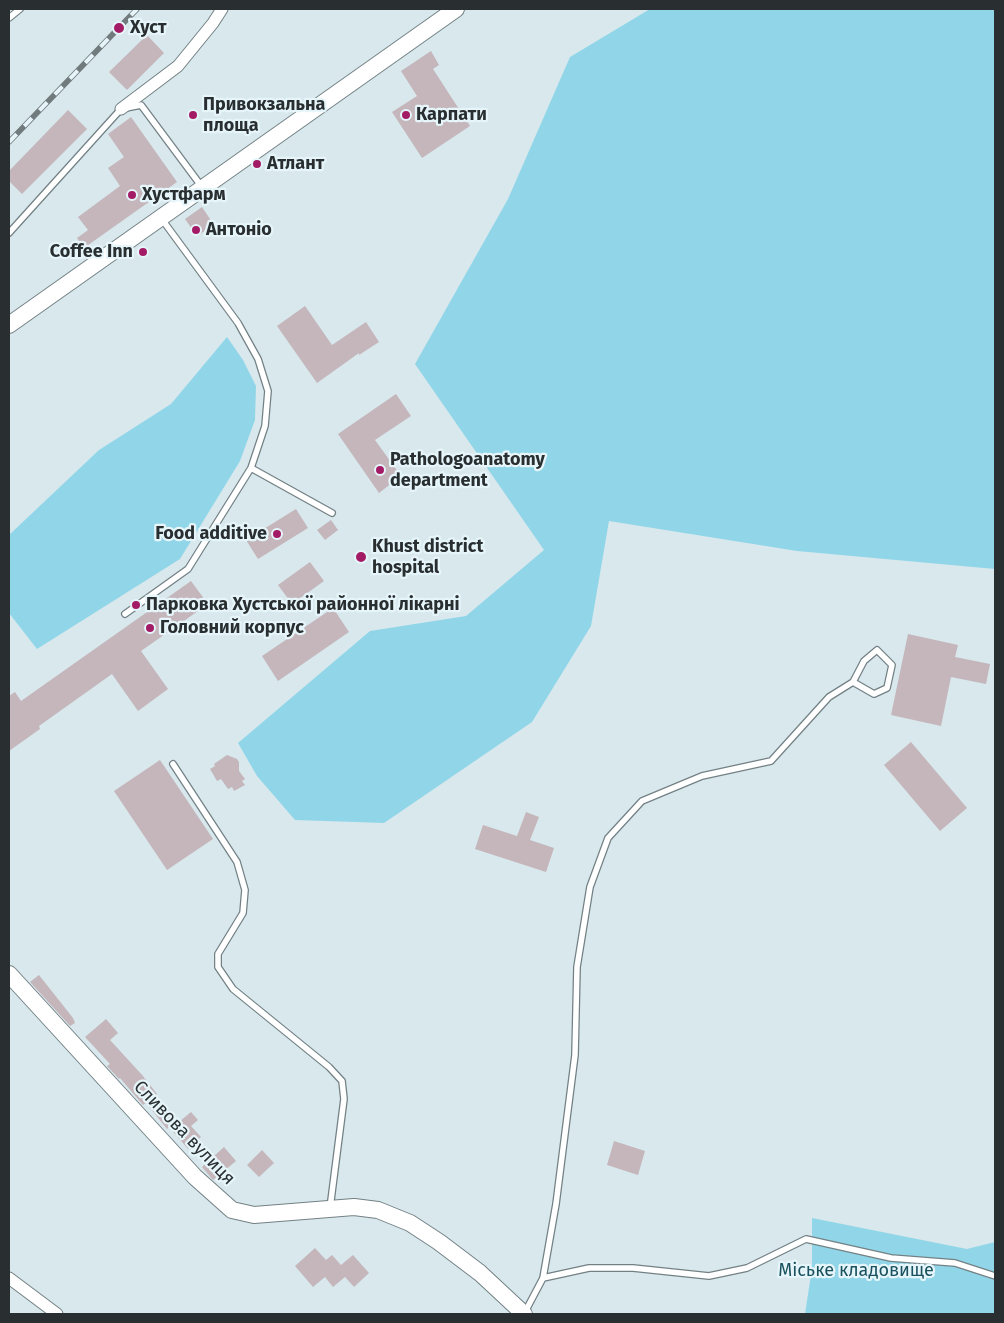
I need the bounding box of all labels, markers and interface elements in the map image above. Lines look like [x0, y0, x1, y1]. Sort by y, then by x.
place label: Хуст [130, 17, 166, 39]
marker: Хуст [112, 21, 126, 35]
place label: Привокзальна площа [203, 94, 325, 136]
place label: Карпати [416, 104, 487, 126]
marker: Привокзальна площа [187, 109, 199, 121]
marker: Карпати [400, 109, 412, 121]
place label: Атлант [267, 153, 324, 175]
marker: Атлант [251, 158, 263, 170]
place label: Хустфарм [142, 184, 226, 206]
marker: Хустфарм [126, 189, 138, 201]
place label: Антоніо [206, 219, 272, 241]
marker: Антоніо [190, 224, 202, 236]
place label: Coffee Inn [50, 241, 133, 263]
marker: Coffee Inn [137, 246, 149, 258]
place label: Pathologoanatomy department [390, 449, 545, 492]
marker: Pathologoanatomy department [374, 464, 386, 476]
place label: Food additive [155, 523, 267, 545]
marker: Food additive [271, 528, 283, 540]
place label: Khust district hospital [372, 536, 483, 578]
marker: Khust district hospital [354, 550, 368, 564]
place label: Парковка Хустської районної лікарні [146, 594, 460, 616]
marker: Парковка Хустської районної лікарні [130, 599, 142, 611]
place label: Головний корпус [160, 617, 304, 639]
marker: Головний корпус [144, 622, 156, 634]
street label: Сливова вулиця [129, 1076, 239, 1190]
park label: Міське кладовище [778, 1260, 934, 1282]

